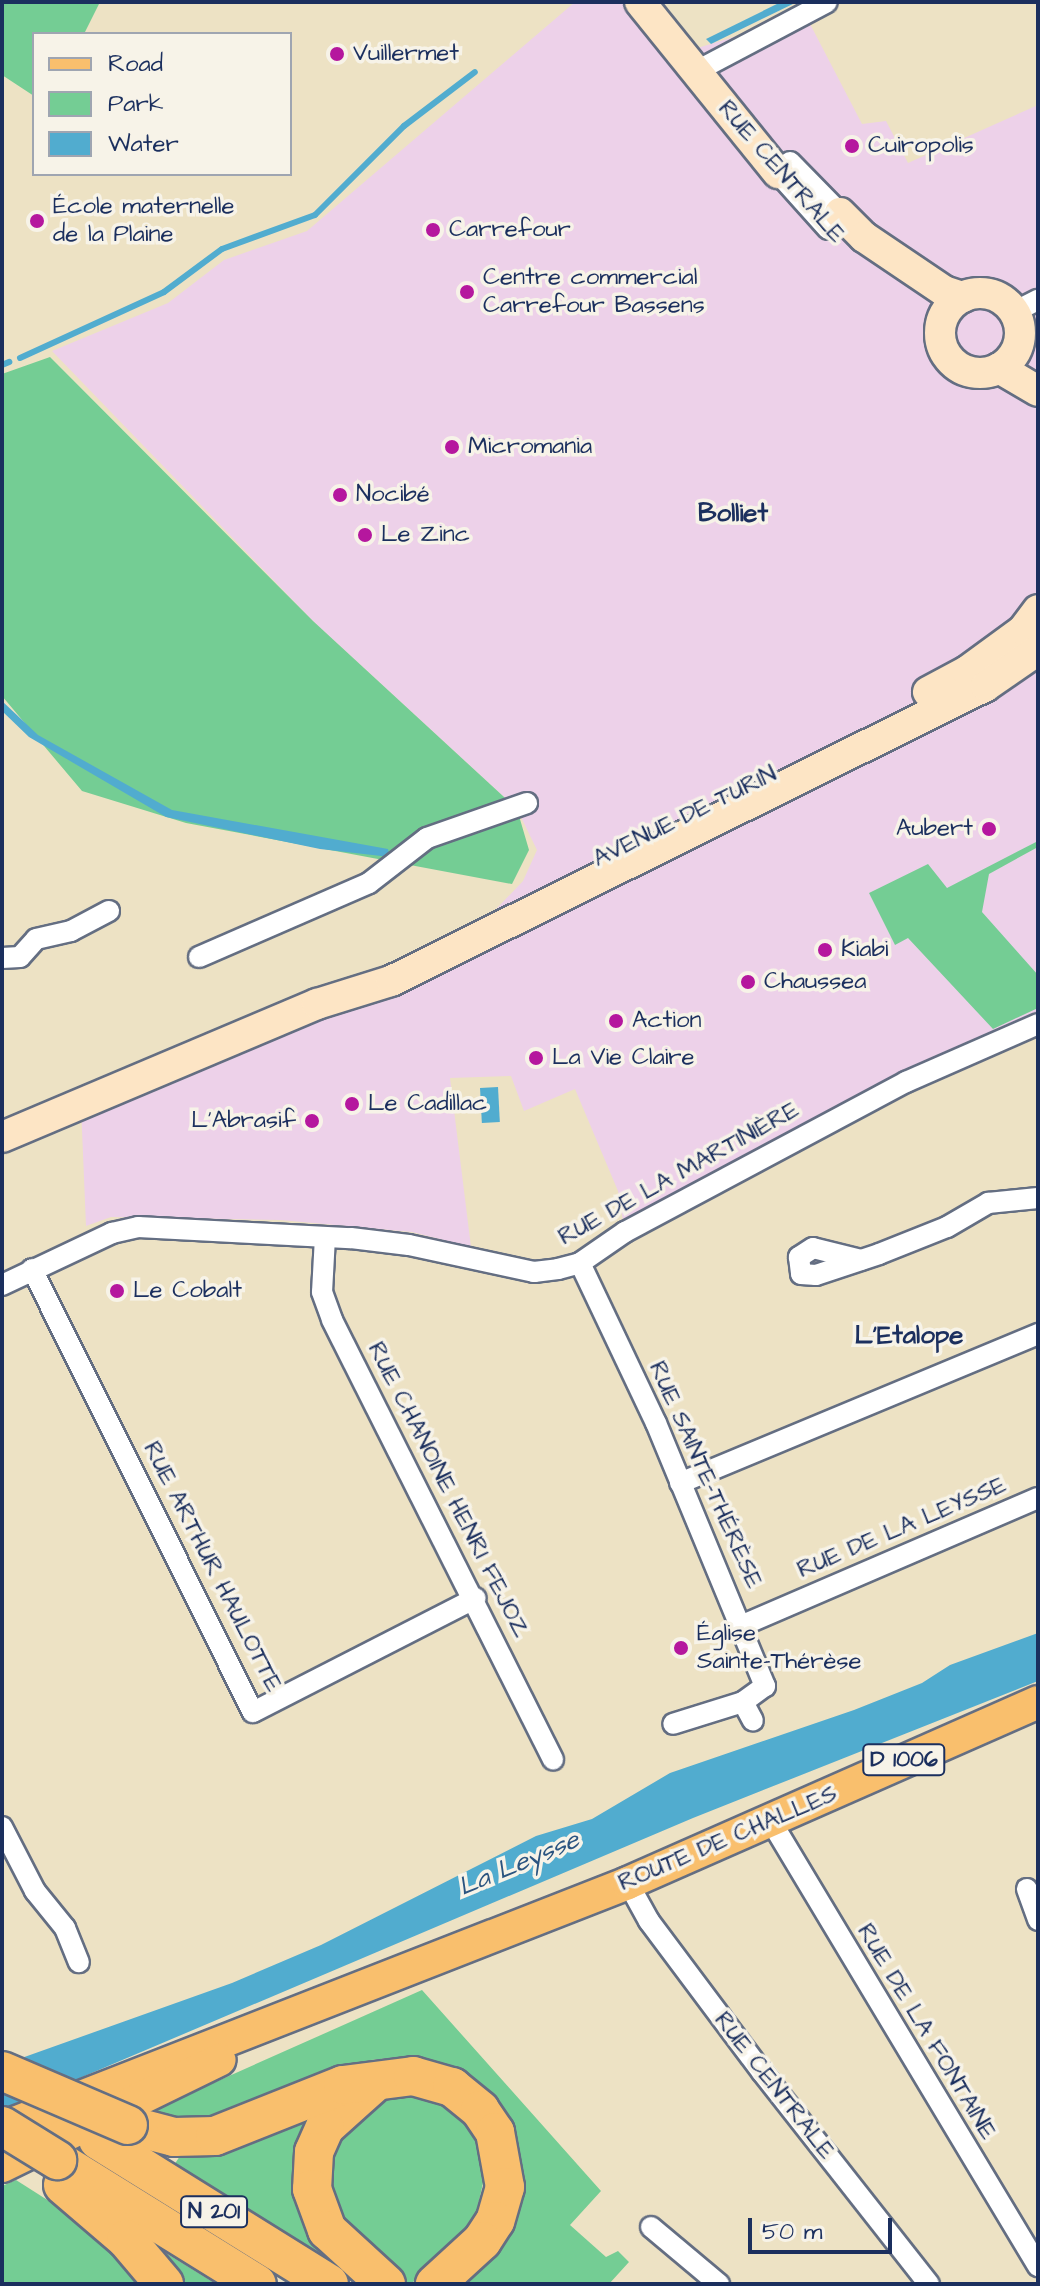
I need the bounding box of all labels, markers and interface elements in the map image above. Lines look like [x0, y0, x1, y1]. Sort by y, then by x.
legend [32, 32, 292, 176]
place label: Vuillermet [353, 40, 459, 68]
marker: Vuillermet [328, 45, 346, 63]
text: Road [108, 47, 163, 81]
text: Park [108, 87, 164, 121]
street label: RUE CENTRALE [711, 95, 851, 249]
text: Water [108, 127, 179, 161]
place label: Cuiropolis [868, 132, 974, 160]
marker: Cuiropolis [843, 137, 861, 155]
place label: École maternelle de la Plaine [53, 193, 235, 249]
marker: École maternelle de la Plaine [28, 212, 46, 230]
place label: Carrefour [449, 216, 571, 244]
marker: Carrefour [424, 221, 442, 239]
place label: Centre commercial Carrefour Bassens [483, 264, 705, 320]
marker: Centre commercial Carrefour Bassens [458, 283, 476, 301]
place label: Micromania [468, 433, 592, 461]
marker: Micromania [443, 438, 461, 456]
place label: Nocibé [356, 481, 430, 509]
marker: Nocibé [331, 486, 349, 504]
district label: Bolliet [698, 498, 768, 530]
place label: Le Zinc [381, 521, 470, 549]
marker: Le Zinc [356, 526, 374, 544]
street label: AVENUE DE TURIN [589, 760, 781, 874]
place label: Aubert [896, 815, 973, 843]
marker: Aubert [980, 820, 998, 838]
place label: Kiabi [841, 936, 888, 964]
marker: Kiabi [816, 941, 834, 959]
place label: Chaussea [764, 968, 867, 996]
marker: Chaussea [739, 973, 757, 991]
place label: Action [632, 1007, 701, 1035]
marker: Action [607, 1012, 625, 1030]
place label: La Vie Claire [552, 1044, 695, 1072]
marker: La Vie Claire [527, 1049, 545, 1067]
place label: Le Cadillac [368, 1090, 487, 1118]
marker: Le Cadillac [343, 1095, 361, 1113]
street label: RUE DE LA MARTINIÈRE [554, 1096, 804, 1252]
place label: L'Abrasif [191, 1107, 296, 1135]
marker: L'Abrasif [303, 1112, 321, 1130]
place label: Le Cobalt [133, 1277, 242, 1305]
marker: Le Cobalt [108, 1282, 126, 1300]
district label: L'Etalope [855, 1320, 963, 1352]
street label: RUE CHANOINE HENRI FEJOZ [361, 1338, 535, 1642]
street label: RUE SAINTE-THÉRÈSE [642, 1357, 768, 1593]
street label: RUE ARTHUR HAULOTTE [136, 1437, 288, 1697]
street label: RUE DE LA LEYSSE [793, 1471, 1011, 1585]
place label: Église Sainte-Thérèse [697, 1620, 861, 1676]
marker: Église Sainte-Thérèse [672, 1639, 690, 1657]
road number: D 1006 [862, 1742, 946, 1778]
street label: ROUTE DE CHALLES [614, 1780, 842, 1898]
water label: La Leysse [454, 1825, 584, 1903]
street label: RUE DE LA FONTAINE [850, 1919, 1002, 2145]
street label: RUE CENTRALE [708, 2007, 840, 2165]
road number: N 201 [180, 2194, 248, 2230]
scale bar [752, 2202, 896, 2252]
text: 50 m [762, 2215, 822, 2249]

